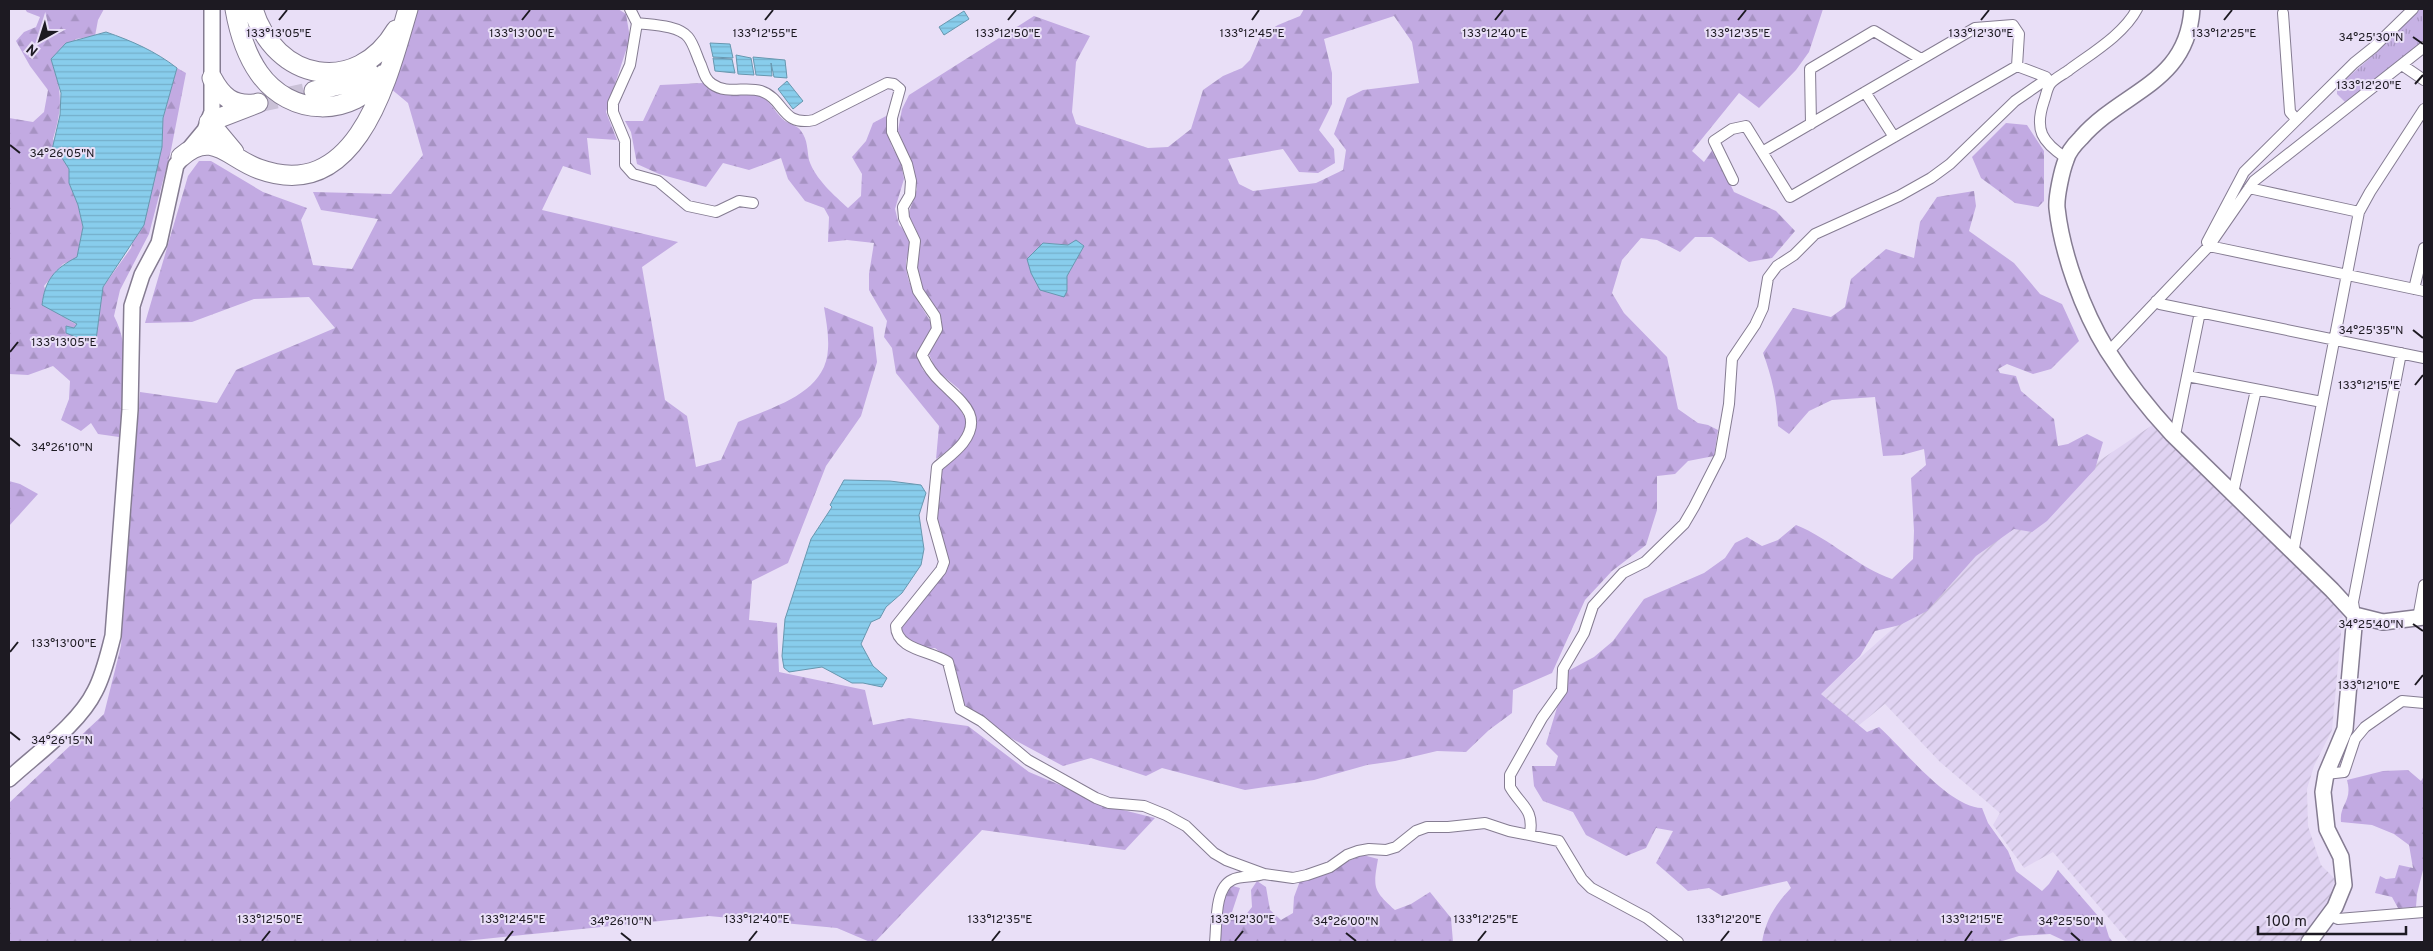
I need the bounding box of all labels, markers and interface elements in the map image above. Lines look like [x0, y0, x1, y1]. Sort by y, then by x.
north arrow [15, 15, 65, 65]
text: 133°13'05"E [246, 26, 312, 42]
text: 133°13'00"E [489, 26, 555, 42]
text: 133°12'55"E [732, 26, 798, 42]
text: 133°12'50"E [975, 26, 1041, 42]
text: 133°12'45"E [1219, 26, 1285, 42]
text: 133°12'40"E [1462, 26, 1528, 42]
text: 133°12'35"E [1706, 26, 1770, 42]
text: 133°12'30"E [1948, 26, 2014, 42]
text: 133°12'25"E [2191, 26, 2257, 42]
text: 34°25'30"N [2338, 30, 2404, 46]
text: N [24, 39, 42, 59]
text: 133°12'20"E [2336, 78, 2402, 94]
text: 34°26'05"N [29, 146, 95, 162]
text: 34°25'35"N [2339, 323, 2403, 339]
text: 133°13'05"E [31, 335, 97, 351]
text: 133°12'15"E [2338, 378, 2400, 394]
text: 34°26'10"N [31, 440, 93, 456]
text: 34°25'40"N [2338, 617, 2404, 633]
text: 133°13'00"E [31, 636, 97, 652]
text: 133°12'10"E [2338, 678, 2400, 694]
text: 34°26'15"N [31, 733, 93, 749]
scale bar [2258, 904, 2406, 936]
text: 133°12'50"E [237, 912, 303, 928]
text: 133°12'45"E [480, 912, 546, 928]
text: 133°12'40"E [724, 912, 790, 928]
text: 133°12'35"E [968, 912, 1032, 928]
text: 133°12'30"E [1210, 912, 1276, 928]
text: 133°12'25"E [1453, 912, 1519, 928]
text: 133°12'20"E [1696, 912, 1762, 928]
text: 133°12'15"E [1941, 912, 2003, 928]
text: 100 m [2266, 913, 2307, 932]
text: 34°26'10"N [590, 914, 652, 930]
text: 34°26'00"N [1313, 914, 1379, 930]
text: 34°25'50"N [2038, 914, 2104, 930]

